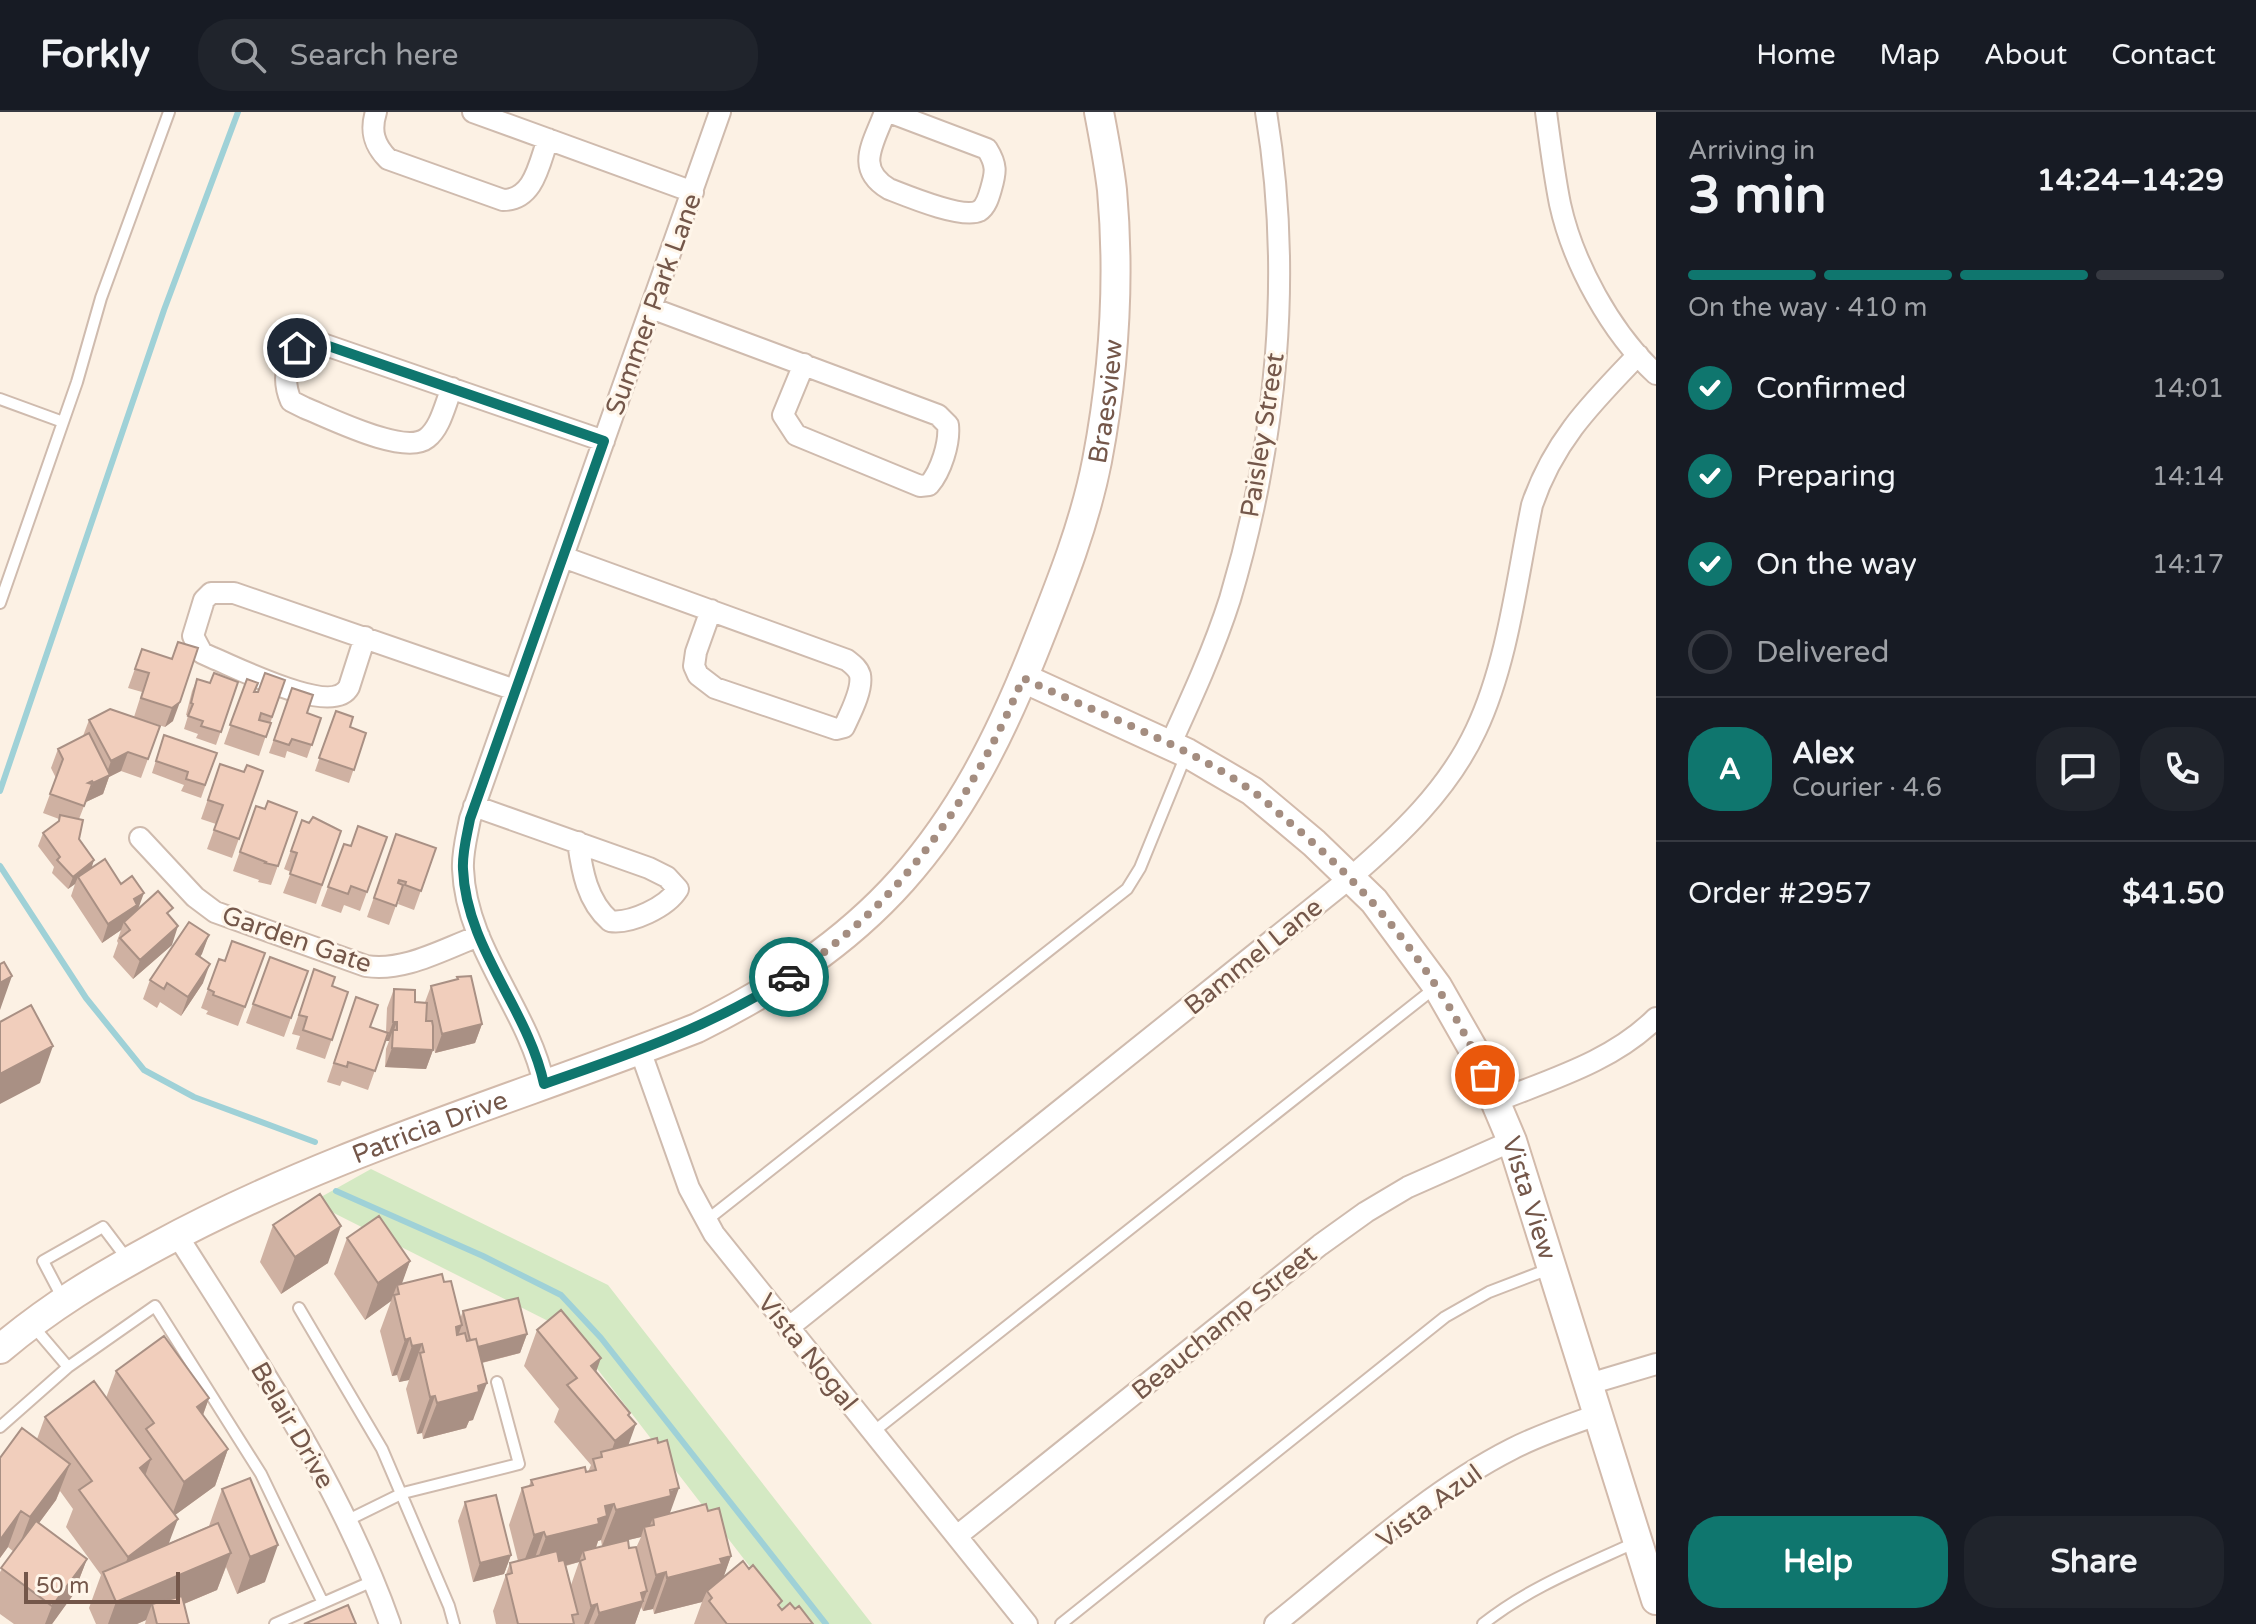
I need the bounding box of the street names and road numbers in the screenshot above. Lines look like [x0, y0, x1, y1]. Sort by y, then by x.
street label: Summer Park Lane [599, 189, 708, 419]
street label: Braesview [1082, 338, 1129, 466]
street label: Paisley Street [1234, 350, 1291, 520]
street label: Bammel Lane [1178, 891, 1329, 1021]
street label: Garden Gate [218, 899, 376, 980]
street label: Patricia Drive [348, 1084, 512, 1171]
street label: Vista View [1496, 1133, 1563, 1264]
street label: Beauchamp Street [1126, 1238, 1323, 1406]
street label: Vista Nogal [751, 1287, 864, 1417]
street label: Belair Drive [244, 1356, 341, 1494]
street label: Vista Azul [1371, 1458, 1488, 1555]

